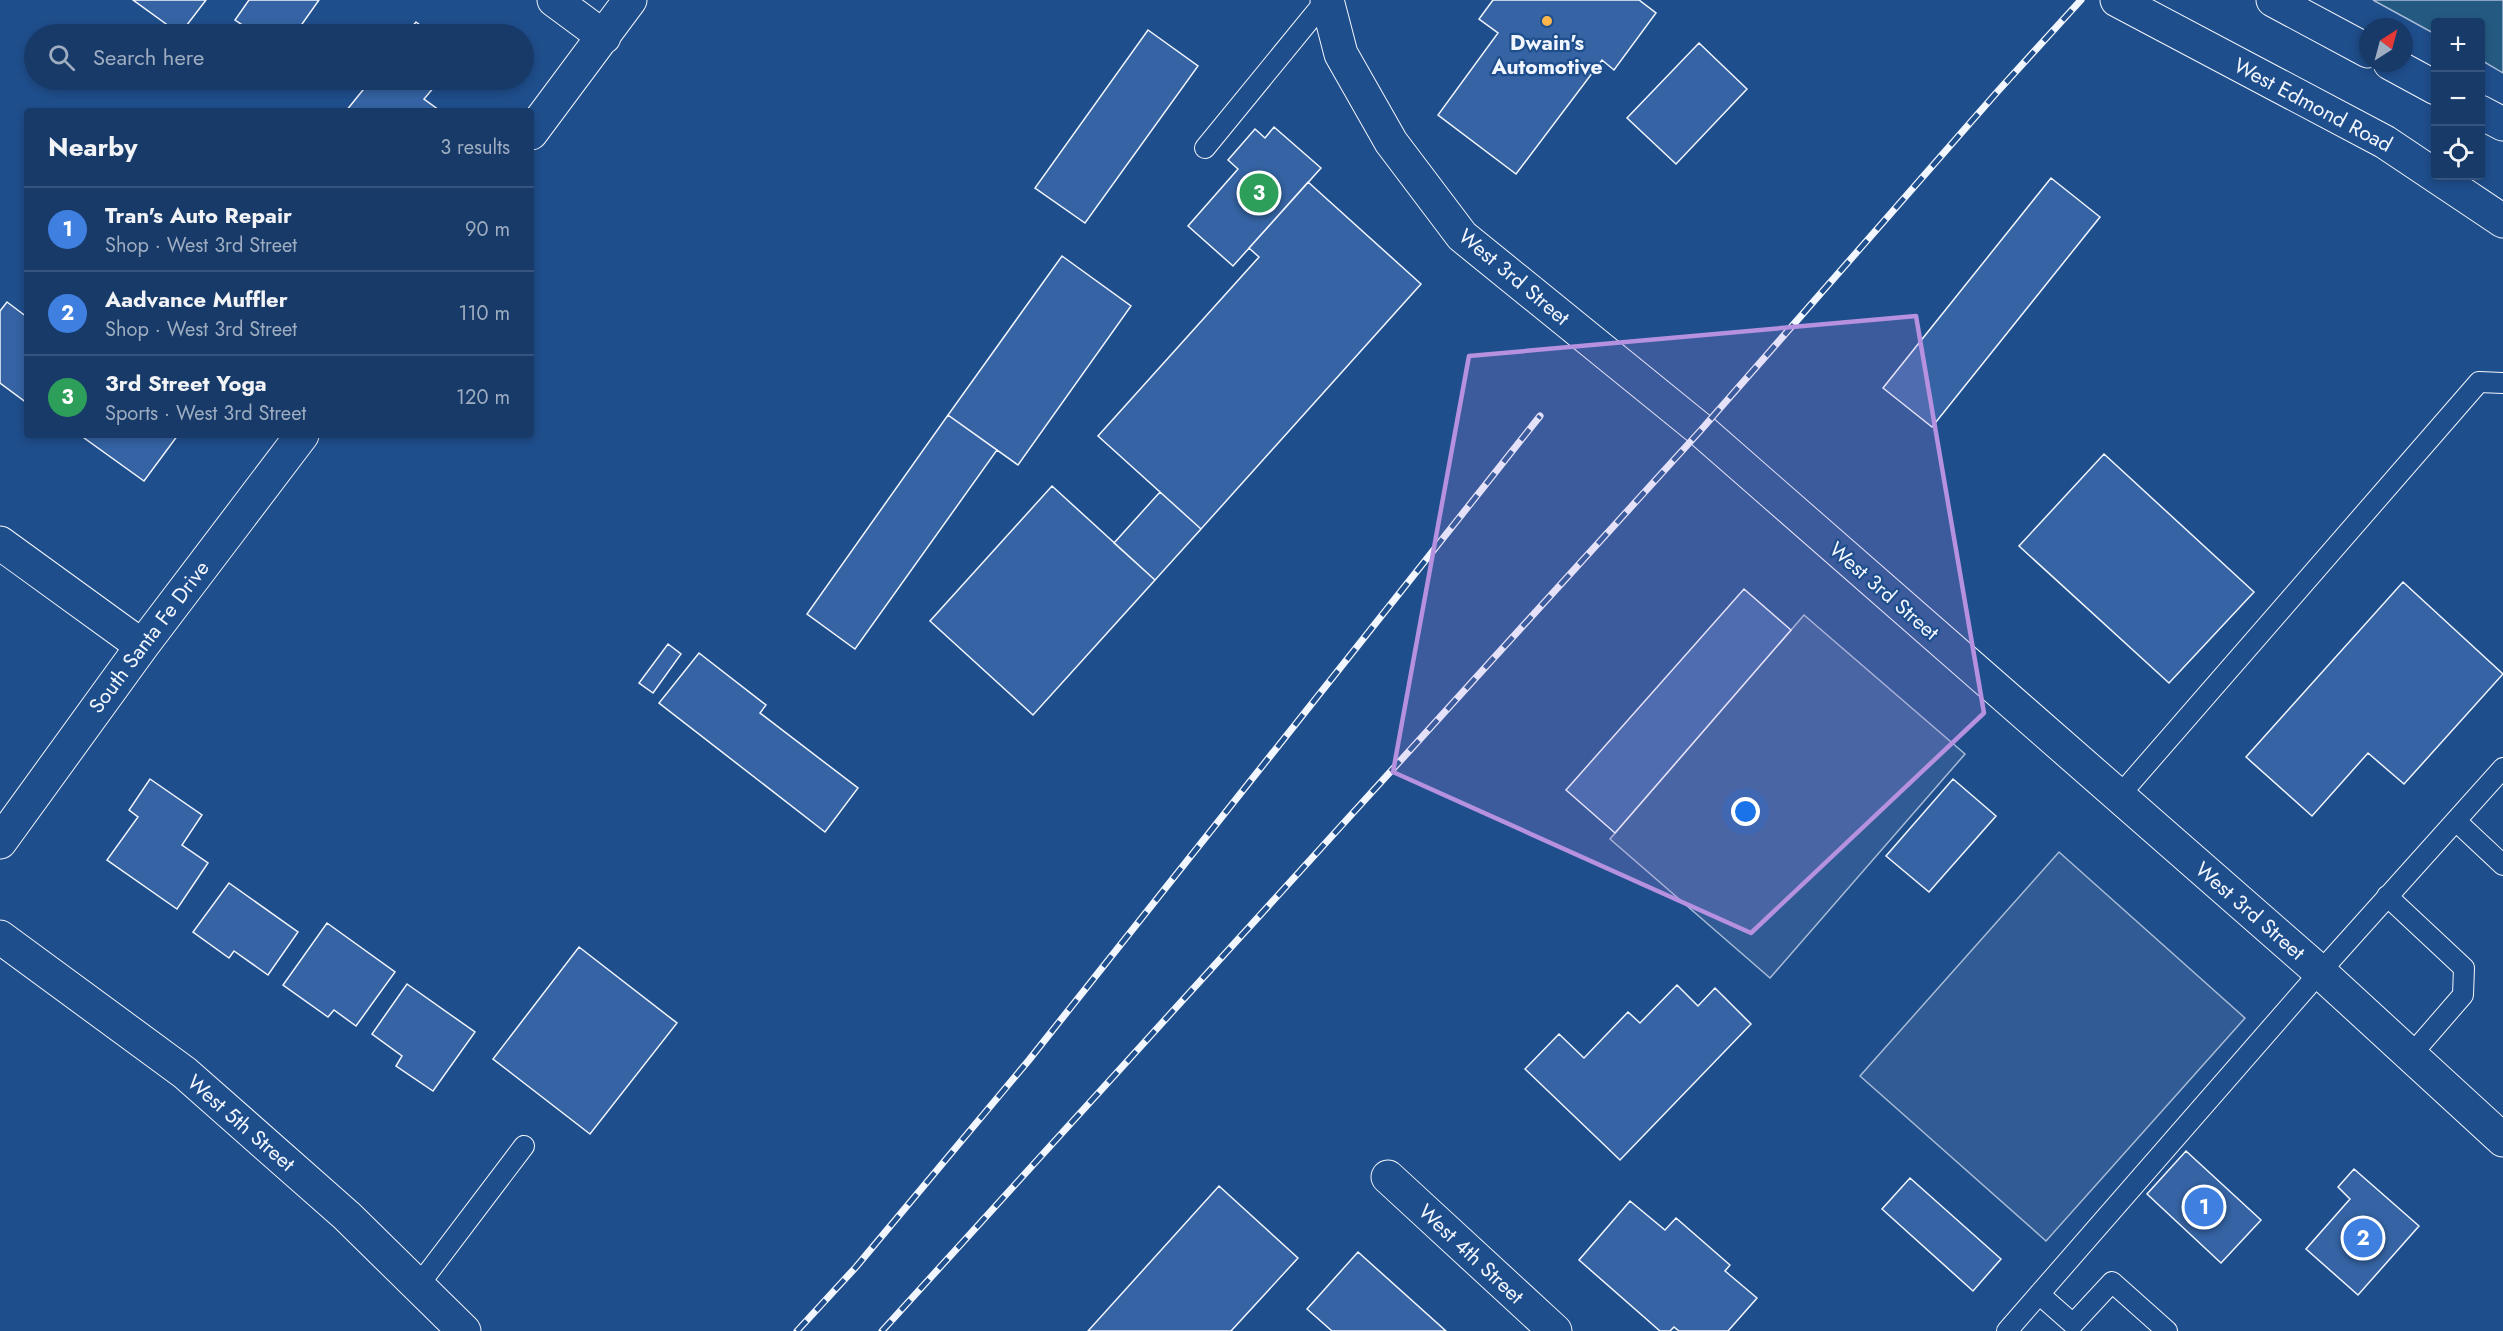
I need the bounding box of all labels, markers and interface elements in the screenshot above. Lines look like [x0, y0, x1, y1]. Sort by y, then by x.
marker: Dwain's Automotive [1540, 14, 1554, 28]
north arrow [2359, 18, 2413, 72]
map controls [2431, 18, 2485, 180]
button: + [2431, 18, 2485, 72]
search box [24, 24, 534, 90]
place label: Dwain's Automotive [1490, 28, 1603, 82]
icon: search [45, 41, 78, 74]
text: Search here [93, 41, 204, 73]
street label: West Edmond Road [2228, 51, 2398, 159]
button: − [2431, 72, 2485, 126]
button: locate [2431, 126, 2485, 180]
text: Nearby [48, 128, 137, 166]
text: 3 results [440, 133, 510, 162]
pin: 3 [1240, 170, 1278, 216]
text: Tran's Auto Repair [105, 199, 292, 231]
text: 1 [62, 215, 73, 244]
text: 90 m [465, 215, 510, 244]
street label: West 3rd Street [1452, 222, 1576, 332]
text: Shop · West 3rd Street [105, 231, 297, 260]
text: Aadvance Muffler [105, 283, 288, 315]
text: 2 [61, 299, 74, 328]
text: 110 m [458, 299, 510, 328]
text: Shop · West 3rd Street [105, 315, 297, 344]
text: 3rd Street Yoga [105, 367, 267, 399]
text: 3 [61, 383, 74, 412]
text: 120 m [456, 383, 510, 412]
text: Sports · West 3rd Street [105, 399, 306, 428]
street label: West 3rd Street [1823, 535, 1945, 647]
street label: South Santa Fe Drive [82, 554, 216, 720]
your location [1731, 797, 1760, 826]
street label: West 3rd Street [2189, 855, 2311, 967]
street label: West 5th Street [181, 1068, 301, 1178]
pin: 1 [2184, 1184, 2224, 1230]
street label: West 4th Street [1412, 1197, 1530, 1311]
pin: 2 [2344, 1216, 2382, 1260]

